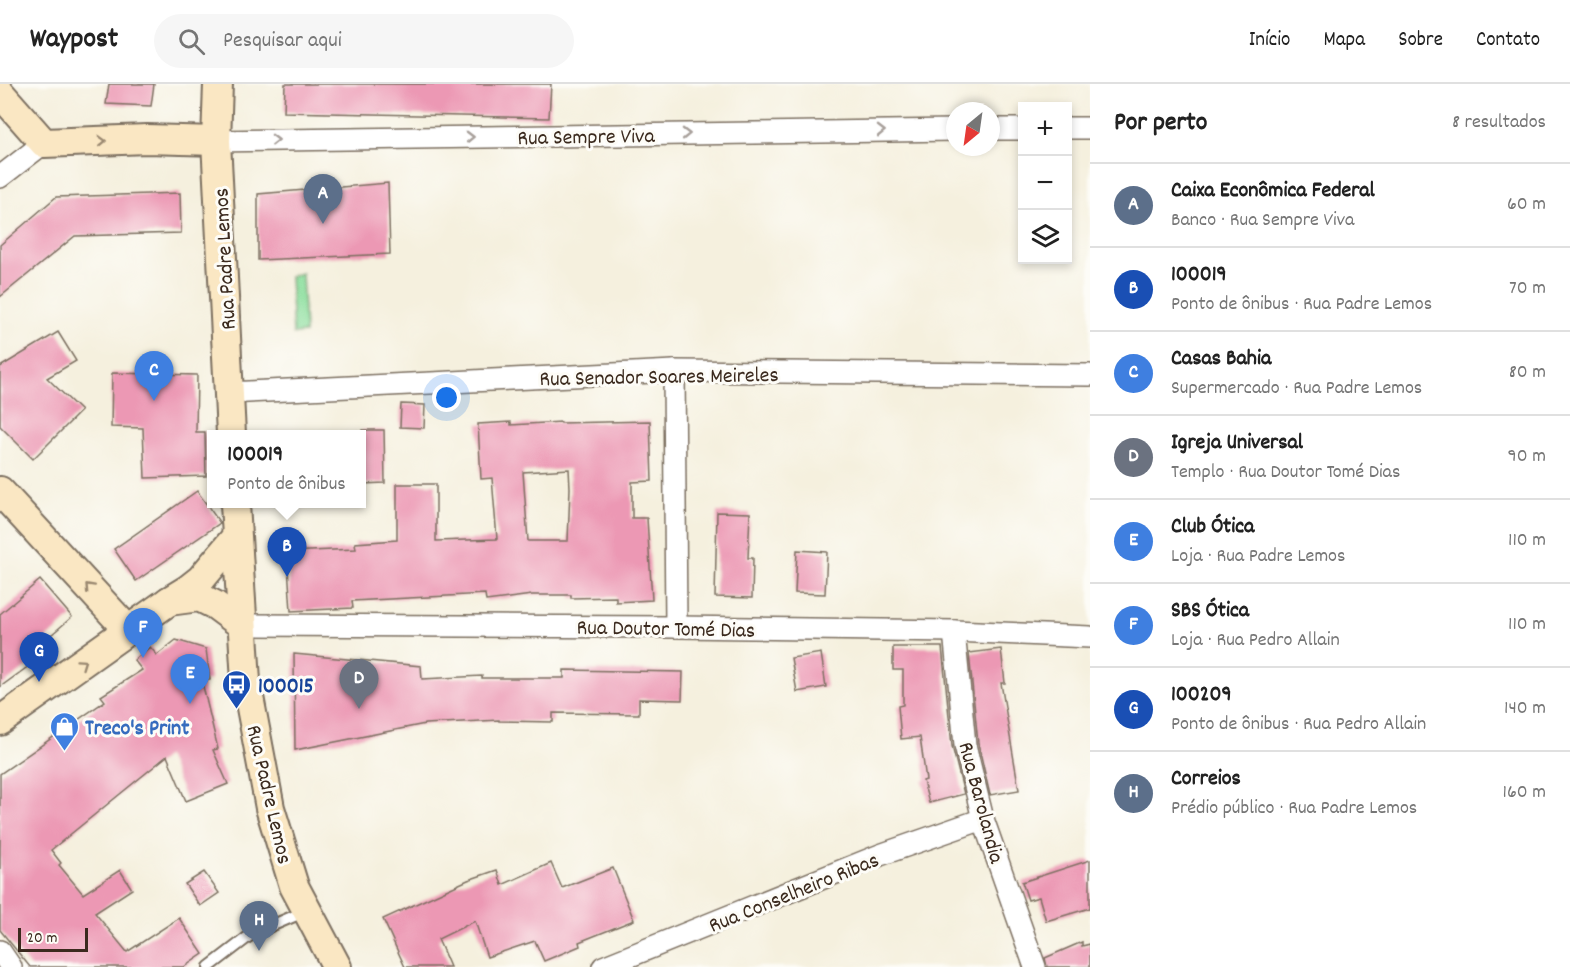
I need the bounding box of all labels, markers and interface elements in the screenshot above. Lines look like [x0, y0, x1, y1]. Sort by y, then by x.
search box [154, 14, 574, 68]
text: Waypost [30, 21, 118, 61]
icon: search [175, 25, 208, 58]
text: Pesquisar aqui [223, 26, 342, 57]
text: Início [1249, 26, 1290, 56]
text: Mapa [1323, 26, 1365, 56]
text: Sobre [1398, 26, 1443, 56]
text: Contato [1476, 26, 1540, 56]
north arrow [946, 102, 1000, 156]
map controls [1018, 102, 1072, 264]
button: + [1018, 102, 1072, 156]
text: Por perto [1114, 105, 1207, 142]
text: 8 resultados [1452, 109, 1546, 137]
street label: Rua Sempre Viva [517, 122, 656, 155]
one-way arrow [876, 125, 885, 137]
one-way arrow [681, 128, 690, 140]
one-way arrow [465, 131, 474, 143]
one-way arrow [270, 133, 279, 146]
one-way arrow [98, 135, 107, 147]
button: − [1018, 156, 1072, 210]
pin: A [304, 174, 342, 224]
text: Caixa Econômica Federal [1171, 176, 1375, 207]
street label: Rua Padre Lemos [207, 187, 246, 330]
text: A [1128, 191, 1139, 219]
text: 60 m [1507, 191, 1546, 219]
text: Banco · Rua Sempre Viva [1171, 207, 1354, 235]
button: layers [1018, 210, 1072, 264]
text: 100019 [1171, 260, 1227, 291]
text: B [1129, 275, 1138, 303]
text: 70 m [1509, 275, 1546, 303]
text: Ponto de ônibus · Rua Padre Lemos [1171, 291, 1432, 319]
text: Casas Bahia [1171, 344, 1271, 375]
pin: C [134, 352, 174, 401]
text: C [1129, 359, 1138, 387]
text: 80 m [1509, 359, 1546, 387]
street label: Rua Senador Soares Meireles [539, 361, 779, 396]
text: Supermercado · Rua Padre Lemos [1171, 375, 1422, 403]
your location [432, 383, 461, 412]
text: Igreja Universal [1171, 428, 1303, 459]
popup [207, 430, 366, 508]
text: 100019 [227, 440, 283, 471]
text: D [1128, 443, 1139, 471]
text: 90 m [1508, 443, 1546, 471]
text: Templo · Rua Doutor Tomé Dias [1171, 459, 1400, 487]
text: Ponto de ônibus [227, 471, 346, 499]
text: Club Ótica [1171, 512, 1254, 543]
text: E [1129, 527, 1138, 555]
text: 110 m [1508, 527, 1546, 555]
pin: B [268, 528, 306, 577]
text: Loja · Rua Padre Lemos [1171, 543, 1345, 571]
one-way arrow [85, 584, 96, 595]
text: SBS Ótica [1171, 596, 1249, 627]
pin: F [124, 608, 162, 658]
text: F [1129, 611, 1138, 639]
text: 110 m [1508, 611, 1546, 639]
street label: Rua Doutor Tomé Dias [576, 613, 755, 648]
text: Loja · Rua Pedro Allain [1171, 627, 1340, 655]
pin: G [20, 632, 58, 682]
pin: E [170, 654, 210, 704]
one-way arrow [76, 659, 87, 670]
pin: D [340, 660, 378, 709]
bus stop icon: 100015 [221, 668, 253, 710]
place label: 100015 [258, 672, 314, 703]
text: 100209 [1171, 680, 1231, 711]
text: G [1128, 695, 1139, 723]
text: 140 m [1504, 695, 1546, 723]
shop icon: Treco's Print [48, 710, 80, 752]
text: Ponto de ônibus · Rua Pedro Allain [1171, 711, 1426, 739]
place label: Treco's Print [85, 714, 190, 745]
street label: Rua Padre Lemos [237, 722, 299, 867]
street label: Rua Barolandia [949, 739, 1011, 868]
text: Correios [1171, 764, 1241, 795]
text: H [1128, 779, 1139, 807]
text: 160 m [1503, 779, 1546, 807]
text: Prédio público · Rua Padre Lemos [1171, 795, 1417, 823]
street label: Rua Conselheiro Ribas [705, 846, 884, 943]
pin: H [240, 902, 278, 951]
scale bar [18, 925, 88, 952]
text: 20 m [27, 927, 57, 950]

